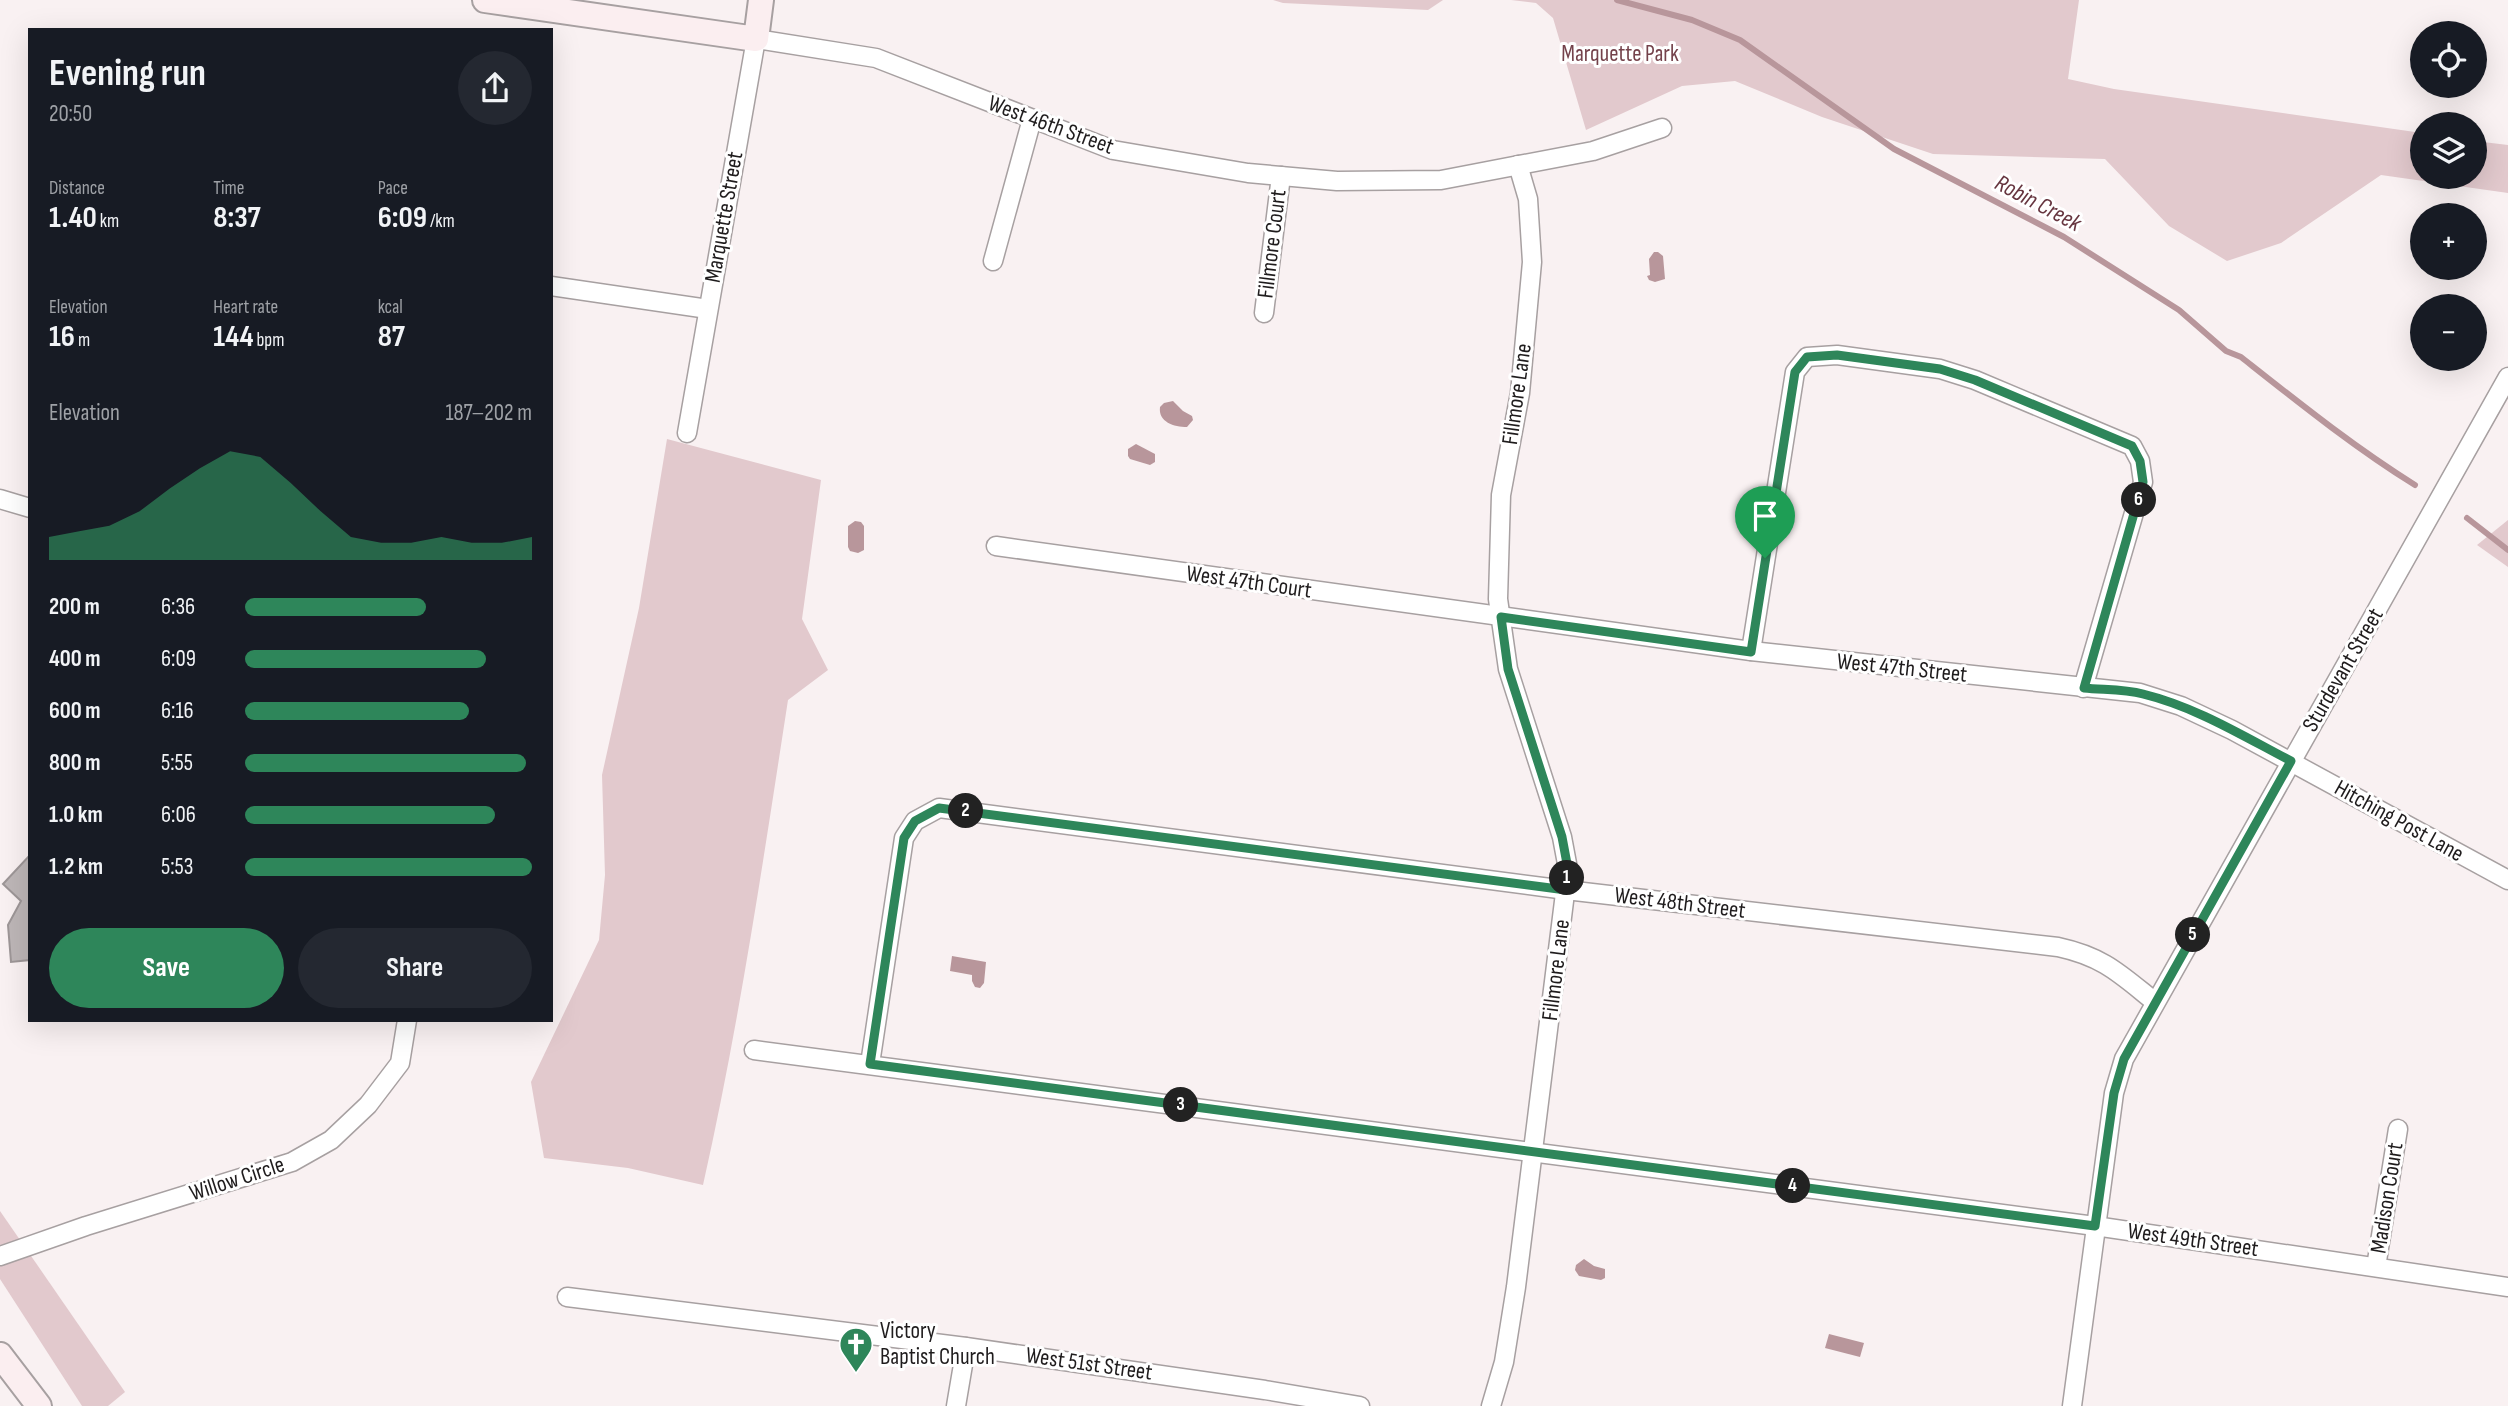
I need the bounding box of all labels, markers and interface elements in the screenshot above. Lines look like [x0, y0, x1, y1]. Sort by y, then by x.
map controls [2410, 21, 2487, 371]
button: locate [2410, 21, 2487, 98]
park label: Marquette Park [1561, 40, 1679, 68]
text: Evening run [49, 51, 206, 96]
button: share [458, 51, 532, 125]
street label: West 46th Street [984, 89, 1118, 161]
text: 20:50 [49, 100, 92, 128]
button: layers [2410, 112, 2487, 189]
street label: Marquette Street [699, 149, 749, 285]
water label: Robin Creek [1990, 168, 2087, 238]
text: Distance [49, 177, 105, 200]
text: Time [213, 177, 244, 200]
text: Pace [378, 177, 408, 200]
street label: Fillmore Court [1251, 188, 1293, 300]
text: 1.40 [49, 200, 97, 236]
text: 8:37 [213, 200, 261, 236]
text: 6:09 [378, 200, 427, 236]
button: + [2410, 203, 2487, 280]
text: km [97, 210, 119, 233]
text: /km [427, 210, 455, 233]
button: − [2410, 294, 2487, 371]
text: Elevation [49, 296, 108, 319]
text: Heart rate [213, 296, 278, 319]
text: kcal [378, 296, 403, 319]
text: 16 [49, 319, 75, 355]
text: 144 [213, 319, 253, 355]
text: 87 [378, 319, 405, 355]
text: m [75, 329, 90, 352]
text: bpm [253, 329, 284, 352]
street label: Fillmore Lane [1496, 342, 1538, 446]
text: Elevation [49, 399, 120, 427]
text: 187–202 m [445, 399, 532, 427]
pin: 6 [2122, 482, 2156, 518]
pin [1735, 486, 1795, 558]
text: 6 [2134, 488, 2143, 511]
icon: arrive [1746, 497, 1784, 535]
street label: West 47th Court [1185, 559, 1313, 605]
text: 200 m [49, 593, 100, 621]
text: 6:36 [161, 593, 195, 621]
street label: Sturdevant Street [2296, 603, 2390, 737]
text: 400 m [49, 645, 100, 673]
text: 6:09 [161, 645, 196, 673]
street label: West 47th Street [1836, 647, 1968, 689]
text: 600 m [49, 697, 101, 725]
text: 6:16 [161, 697, 194, 725]
text: 800 m [49, 749, 101, 777]
text: 5:55 [161, 749, 193, 777]
street label: Hitching Post Lane [2329, 774, 2469, 868]
pin: 2 [948, 794, 984, 828]
text: 2 [961, 799, 970, 822]
text: 1.0 km [49, 801, 103, 829]
text: 6:06 [161, 801, 196, 829]
text: 1.2 km [49, 853, 103, 881]
text: 5:53 [161, 853, 193, 881]
pin: 1 [1550, 860, 1584, 896]
text: 1 [1563, 866, 1570, 889]
street label: West 48th Street [1613, 881, 1747, 925]
street label: Fillmore Lane [1536, 918, 1576, 1022]
pin: 5 [2176, 918, 2210, 953]
text: 5 [2188, 923, 2197, 946]
button: Save [49, 928, 284, 1008]
button: Share [298, 928, 532, 1008]
pin: 3 [1164, 1088, 1198, 1122]
text: 3 [1176, 1093, 1185, 1116]
street label: Madison Court [2364, 1141, 2410, 1255]
street label: Willow Circle [186, 1151, 288, 1207]
pin: 4 [1776, 1168, 1811, 1204]
text: 4 [1788, 1174, 1797, 1197]
street label: West 49th Street [2126, 1217, 2260, 1263]
place label: Victory Baptist Church [880, 1317, 995, 1371]
church icon: Victory Baptist Church [837, 1325, 875, 1374]
street label: West 51st Street [1024, 1341, 1154, 1387]

